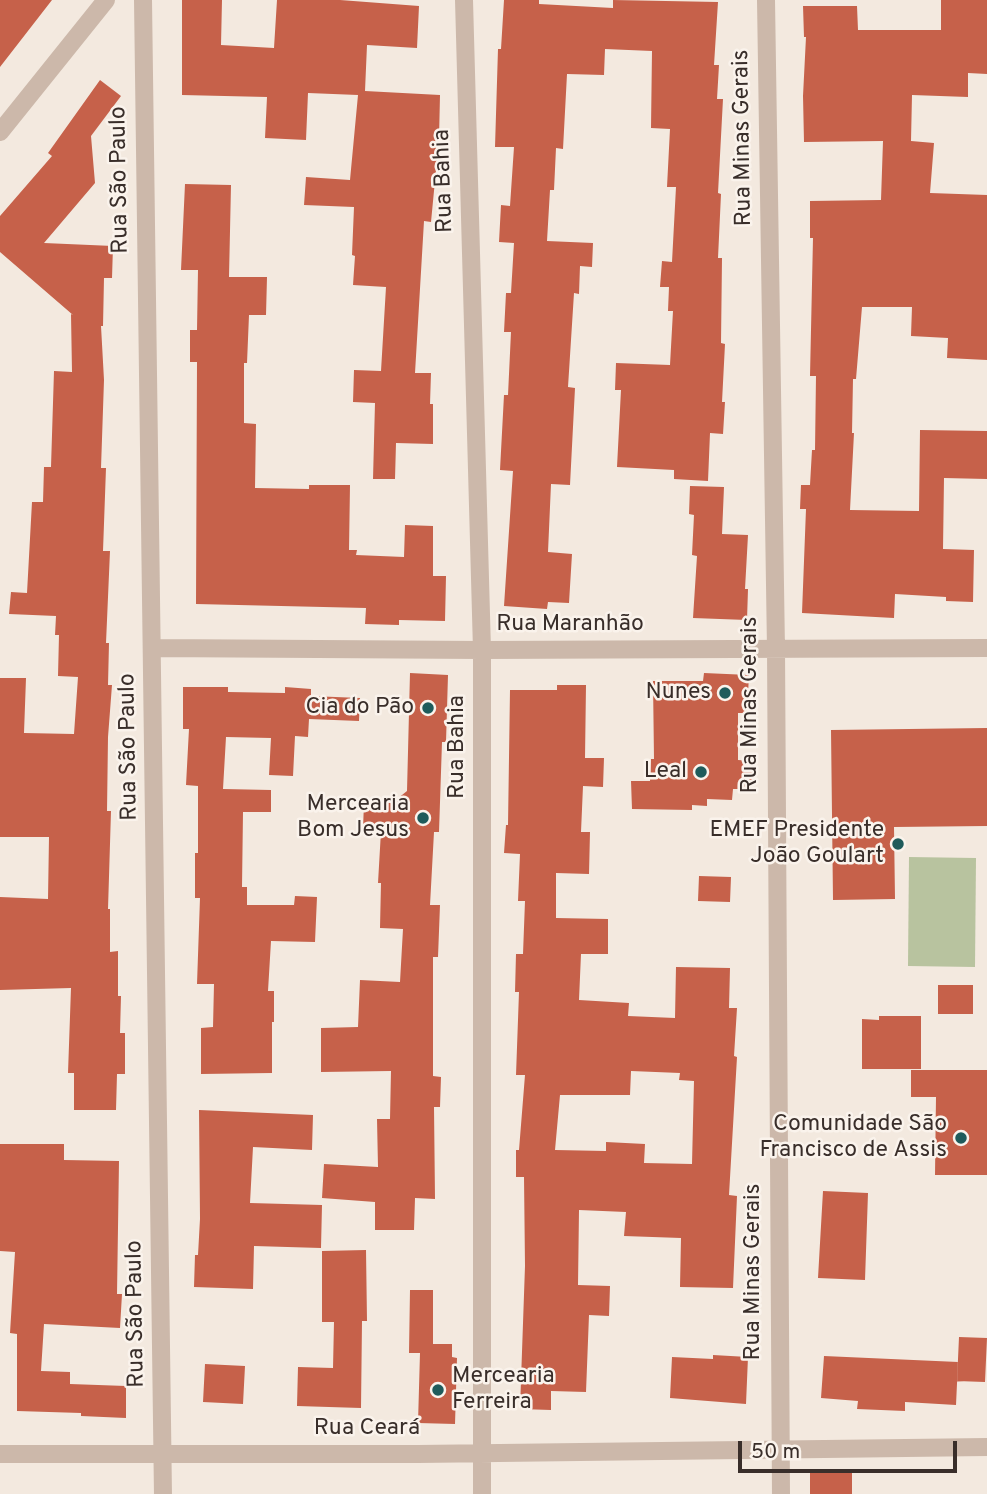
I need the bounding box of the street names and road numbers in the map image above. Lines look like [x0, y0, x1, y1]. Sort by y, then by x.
street label: Rua Minas Gerais [729, 49, 759, 227]
street label: Rua São Paulo [106, 106, 136, 254]
street label: Rua Bahia [429, 129, 461, 233]
street label: Rua Maranhão [496, 611, 644, 639]
street label: Rua Minas Gerais [737, 617, 765, 793]
street label: Rua São Paulo [115, 673, 145, 821]
street label: Rua Bahia [444, 695, 472, 799]
street label: Rua Minas Gerais [740, 1184, 768, 1360]
street label: Rua São Paulo [122, 1240, 152, 1388]
street label: Rua Ceará [314, 1415, 420, 1443]

